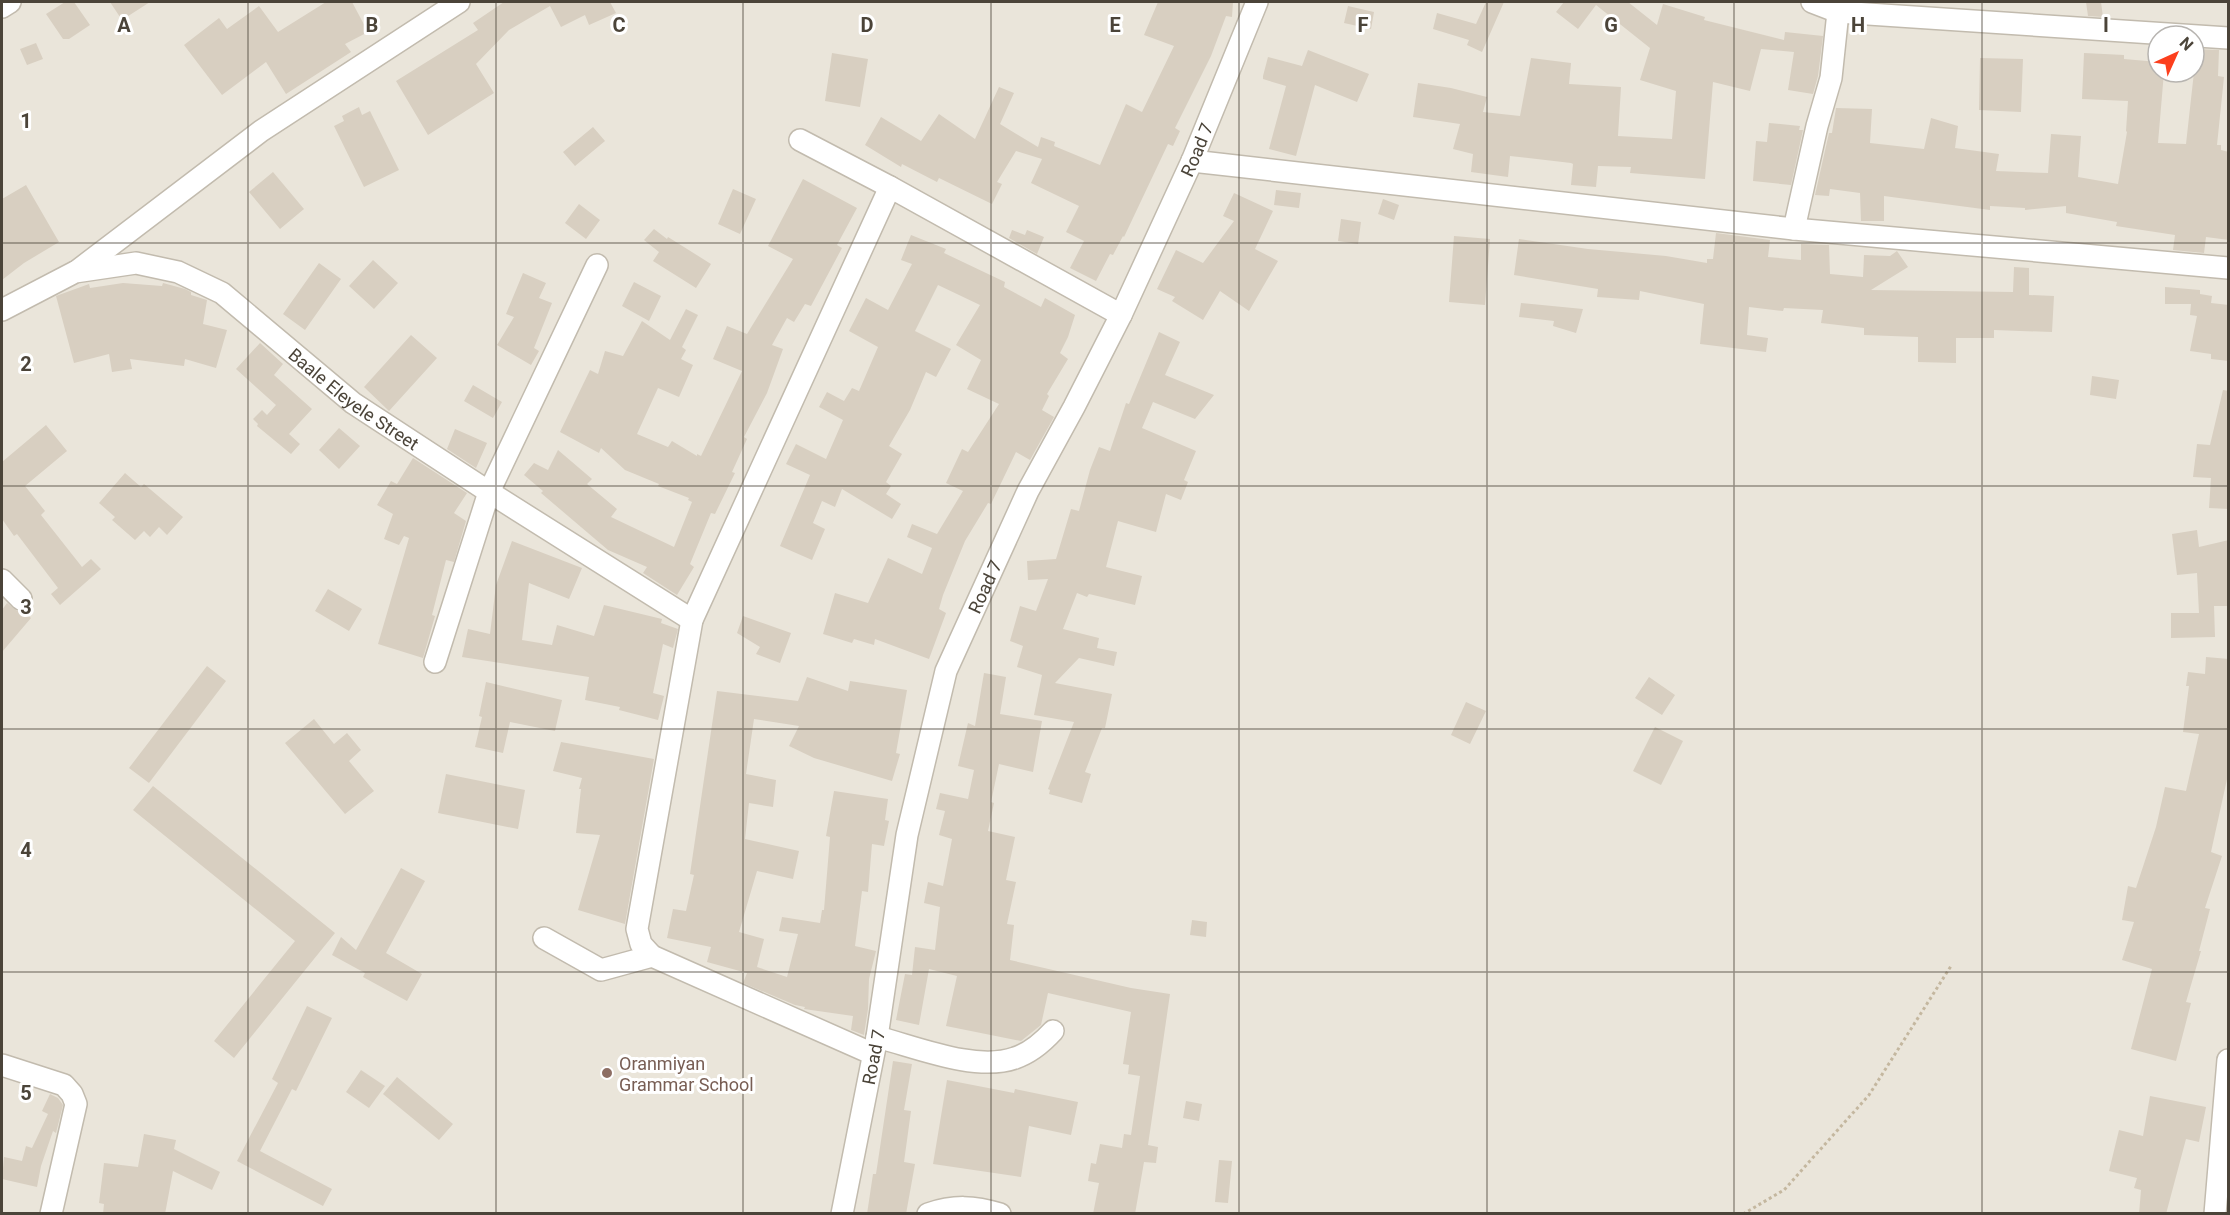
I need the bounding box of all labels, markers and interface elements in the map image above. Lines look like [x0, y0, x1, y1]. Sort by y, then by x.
text: A [117, 13, 131, 37]
text: B [366, 13, 378, 37]
text: C [612, 13, 626, 37]
text: D [861, 13, 874, 37]
text: E [1109, 13, 1121, 37]
text: F [1358, 13, 1369, 37]
text: G [1604, 13, 1618, 37]
text: H [1851, 13, 1865, 37]
text: I [2103, 13, 2109, 37]
north arrow [2146, 24, 2206, 84]
text: N [2176, 33, 2197, 54]
text: 1 [20, 109, 32, 133]
street label: Road 7 [1176, 120, 1217, 180]
street label: Baale Eleyele Street [285, 343, 423, 454]
text: 2 [20, 352, 32, 376]
street label: Road 7 [963, 557, 1006, 616]
text: 3 [20, 595, 32, 619]
text: 4 [20, 838, 32, 862]
street label: Road 7 [857, 1028, 888, 1086]
place label: Oranmiyan Grammar School [619, 1053, 754, 1095]
marker: Oranmiyan Grammar School [600, 1066, 614, 1080]
text: 5 [20, 1081, 32, 1105]

